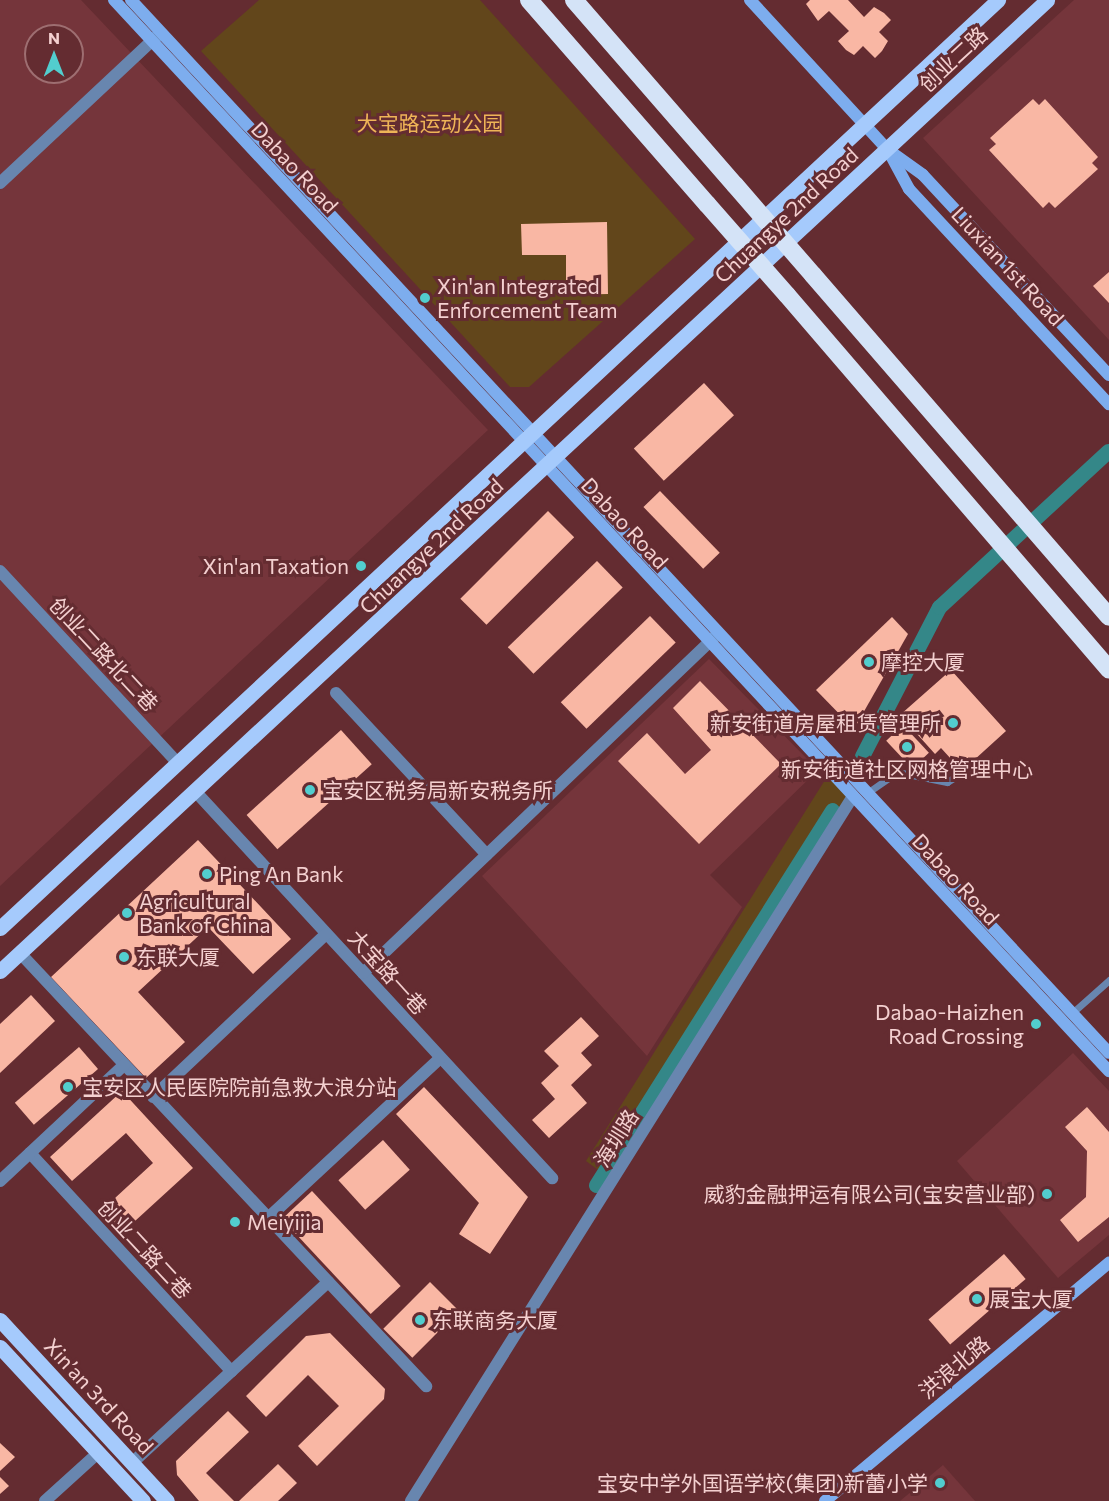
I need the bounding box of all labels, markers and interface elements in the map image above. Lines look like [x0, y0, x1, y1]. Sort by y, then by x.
street label: 创业二路 [914, 21, 992, 97]
north arrow [24, 24, 84, 84]
text: N [48, 28, 60, 47]
park label: 大宝路运动公园 [357, 110, 503, 136]
street label: Dabao Road [246, 116, 344, 218]
street label: Chuangye 2nd Road [709, 142, 863, 288]
street label: Liuxian 1st Road [947, 201, 1069, 331]
place label: Xin'an Integrated Enforcement Team [437, 273, 618, 323]
marker: Xin'an Integrated Enforcement Team [418, 291, 432, 305]
street label: Dabao Road [576, 472, 674, 574]
street label: Chuangye 2nd Road [354, 473, 508, 619]
place label: Xin'an Taxation [203, 553, 349, 579]
marker: Xin'an Taxation [354, 559, 368, 573]
street label: 创业二路北二巷 [45, 592, 163, 716]
place label: 摩控大厦 [881, 649, 965, 675]
marker: 摩控大厦 [862, 655, 876, 669]
place label: 新安街道房屋租赁管理所 [710, 710, 941, 736]
marker: 新安街道房屋租赁管理所 [946, 716, 960, 730]
marker: 新安街道社区网格管理中心 [900, 740, 914, 754]
place label: 新安街道社区网格管理中心 [781, 756, 1033, 782]
place label: 宝安区税务局新安税务所 [322, 777, 553, 803]
marker: 宝安区税务局新安税务所 [303, 783, 317, 797]
street label: Dabao Road [907, 828, 1005, 930]
place label: Ping An Bank [219, 861, 344, 887]
marker: Ping An Bank [200, 867, 214, 881]
place label: Agricultural Bank of China [139, 888, 271, 938]
marker: Agricultural Bank of China [120, 906, 134, 920]
street label: 大宝路一巷 [344, 925, 432, 1019]
place label: 东联大厦 [136, 944, 220, 970]
marker: 东联大厦 [117, 950, 131, 964]
place label: Dabao-Haizhen Road Crossing [875, 999, 1024, 1049]
marker: Dabao-Haizhen Road Crossing [1029, 1017, 1043, 1031]
place label: 宝安区人民医院院前急救大浪分站 [82, 1074, 397, 1100]
marker: 宝安区人民医院院前急救大浪分站 [59, 1078, 77, 1096]
street label: 海圳路 [589, 1105, 643, 1171]
place label: 威豹金融押运有限公司(宝安营业部) [704, 1181, 1035, 1207]
marker: 威豹金融押运有限公司(宝安营业部) [1040, 1187, 1054, 1201]
street label: 创业二路二巷 [93, 1194, 197, 1304]
place label: Meiyijia [247, 1209, 322, 1235]
marker: Meiyijia [228, 1215, 242, 1229]
place label: 展宝大厦 [989, 1286, 1073, 1312]
marker: 展宝大厦 [970, 1292, 984, 1306]
place label: 东联商务大厦 [432, 1307, 558, 1333]
marker: 东联商务大厦 [413, 1313, 427, 1327]
street label: 洪浪北路 [914, 1330, 994, 1404]
street label: Xin’an 3rd Road [39, 1333, 159, 1459]
place label: 宝安中学外国语学校(集团)新蕾小学 [597, 1470, 928, 1496]
marker: 宝安中学外国语学校(集团)新蕾小学 [933, 1476, 947, 1490]

